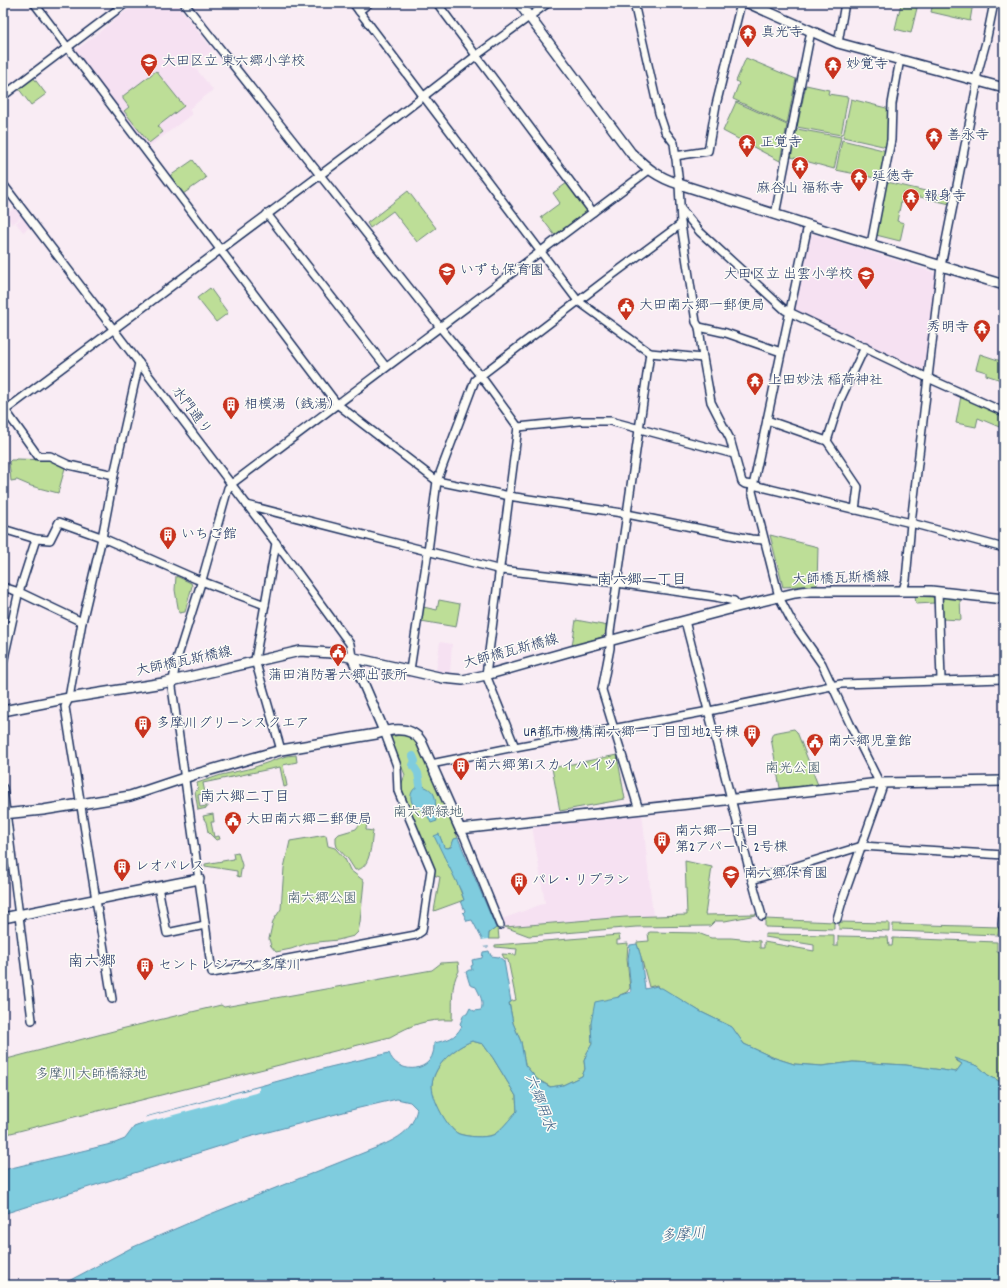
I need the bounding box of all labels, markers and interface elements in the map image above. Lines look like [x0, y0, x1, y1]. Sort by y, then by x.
temple icon: 真光寺 [738, 23, 758, 48]
place label: 真光寺 [761, 23, 803, 43]
school or university icon: 大田区立 東六郷小学校 [139, 52, 159, 77]
place label: 大田区立 東六郷小学校 [162, 52, 305, 72]
temple icon: 妙覚寺 [823, 55, 843, 80]
place label: 妙覚寺 [846, 55, 888, 75]
temple icon: 善永寺 [924, 126, 944, 151]
place label: 善永寺 [947, 126, 989, 146]
temple icon: 正覚寺 [737, 133, 757, 158]
place label: 正覚寺 [760, 133, 802, 153]
temple icon: 麻谷山 福称寺 [790, 155, 810, 180]
temple icon: 延徳寺 [849, 167, 869, 192]
place label: 延徳寺 [872, 167, 914, 187]
place label: 麻谷山 福称寺 [756, 179, 844, 199]
temple icon: 報身寺 [901, 187, 921, 212]
place label: 報身寺 [924, 187, 966, 207]
school or university icon: いずも保育園 [437, 261, 457, 286]
place label: いずも保育園 [460, 261, 544, 281]
place label: 大田区立 出雲小学校 [724, 265, 853, 285]
school or university icon: 大田区立 出雲小学校 [856, 265, 876, 290]
public building icon: 大田南六郷一郵便局 [616, 296, 636, 321]
place label: 大田南六郷一郵便局 [639, 296, 765, 316]
place label: 秀明寺 [927, 318, 969, 338]
temple icon: 秀明寺 [972, 318, 992, 343]
temple icon: 上田妙法 稲荷神社 [745, 371, 765, 396]
place label: 上田妙法 稲荷神社 [768, 371, 883, 391]
street label: 水門通り [166, 383, 216, 439]
building icon: 相模湯（銭湯） [221, 395, 241, 420]
place label: 相模湯（銭湯） [244, 395, 342, 415]
building icon: いちご館 [158, 525, 178, 550]
place label: いちご館 [181, 525, 237, 545]
street label: 大師橋瓦斯橋線 [792, 567, 890, 591]
district label: 南六郷一丁目 [597, 570, 687, 592]
street label: 大師橋瓦斯橋線 [461, 630, 561, 674]
street label: 大師橋瓦斯橋線 [134, 642, 234, 682]
public building icon: 蒲田消防署六郷出張所 [328, 642, 348, 667]
place label: 蒲田消防署六郷出張所 [268, 666, 408, 686]
building icon: 多摩川グリーンスクエア [133, 714, 153, 739]
place label: 多摩川グリーンスクエア [156, 714, 309, 734]
place label: UR都市機構南六郷一丁目団地2号棟 [523, 723, 740, 743]
building icon: UR都市機構南六郷一丁目団地2号棟 [742, 723, 762, 748]
public building icon: 南六郷児童館 [805, 732, 825, 757]
place label: 南六郷児童館 [828, 732, 912, 752]
building icon: 南六郷第1スカイハイツ [451, 756, 471, 781]
place label: 南六郷第1スカイハイツ [474, 756, 617, 776]
park label: 南光公園 [765, 759, 821, 779]
district label: 南六郷二丁目 [200, 787, 290, 809]
park label: 南六郷緑地 [393, 803, 463, 823]
public building icon: 大田南六郷二郵便局 [223, 810, 243, 835]
place label: 大田南六郷二郵便局 [246, 810, 372, 830]
place label: 南六郷一丁目 第2アパート 2号棟 [675, 822, 789, 858]
building icon: 南六郷一丁目 第2アパート 2号棟 [652, 830, 672, 855]
building icon: レオパレス [112, 857, 132, 882]
place label: レオパレス [135, 857, 205, 877]
school or university icon: 南六郷保育園 [721, 864, 741, 889]
place label: 南六郷保育園 [744, 864, 828, 884]
building icon: パレ・リプラン [509, 871, 529, 896]
place label: パレ・リプラン [532, 871, 630, 891]
park label: 南六郷公園 [287, 889, 357, 909]
district label: 南六郷 [68, 951, 116, 974]
building icon: セントレジアス 多摩川 [135, 956, 155, 981]
place label: セントレジアス 多摩川 [158, 956, 302, 976]
park label: 多摩川大師橋緑地 [35, 1065, 147, 1085]
water label: 六郷用水 [518, 1071, 560, 1135]
water label: 多摩川 [660, 1223, 706, 1249]

